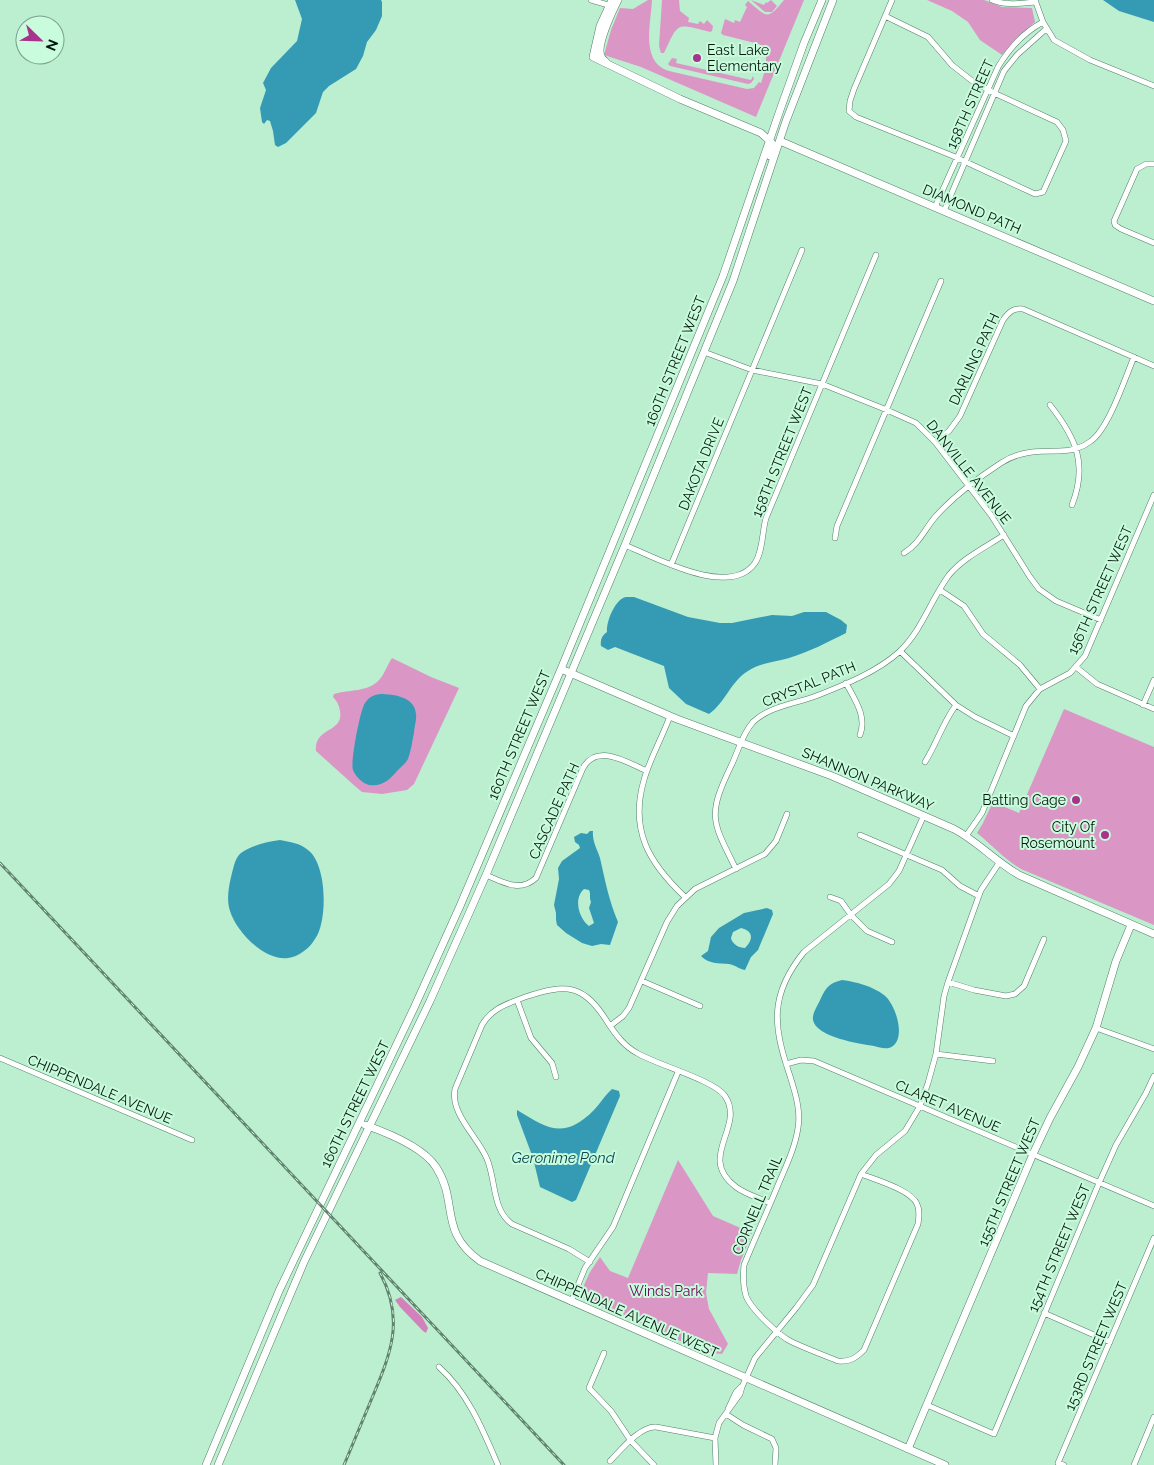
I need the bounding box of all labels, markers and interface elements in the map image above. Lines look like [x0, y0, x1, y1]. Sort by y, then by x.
north arrow [15, 15, 65, 65]
text: N [43, 37, 61, 53]
place label: East Lake Elementary [707, 42, 782, 74]
marker: East Lake Elementary [691, 52, 703, 64]
street label: 158TH STREET [943, 56, 997, 151]
street label: DIAMOND PATH [920, 181, 1024, 237]
street label: 160TH STREET WEST [642, 293, 709, 429]
street label: DARLING PATH [946, 310, 1002, 408]
street label: 158TH STREET WEST [749, 384, 816, 519]
street label: DAKOTA DRIVE [675, 415, 727, 513]
street label: DANVILLE AVENUE [923, 417, 1015, 527]
street label: 156TH STREET WEST [1064, 523, 1136, 657]
street label: CRYSTAL PATH [760, 658, 858, 710]
street label: 160TH STREET WEST [484, 667, 554, 802]
street label: SHANNON PARKWAY [800, 744, 936, 814]
street label: CASCADE PATH [526, 760, 582, 862]
place label: Batting Cage [982, 792, 1066, 808]
marker: Batting Cage [1070, 794, 1082, 806]
place label: City Of Rosemount [1020, 819, 1096, 851]
marker: City Of Rosemount [1099, 829, 1111, 841]
street label: 160TH STREET WEST [317, 1038, 393, 1170]
street label: CHIPPENDALE AVENUE [25, 1051, 175, 1127]
street label: CLARET AVENUE [893, 1077, 1003, 1135]
street label: 155TH STREET WEST [975, 1115, 1043, 1249]
water label: Geronime Pond [511, 1149, 616, 1167]
street label: CORNELL TRAIL [729, 1153, 785, 1257]
street label: 154TH STREET WEST [1025, 1181, 1093, 1314]
street label: CHIPPENDALE AVENUE WEST [533, 1265, 722, 1361]
street label: 153RD STREET WEST [1062, 1279, 1131, 1413]
park label: Winds Park [629, 1283, 703, 1299]

